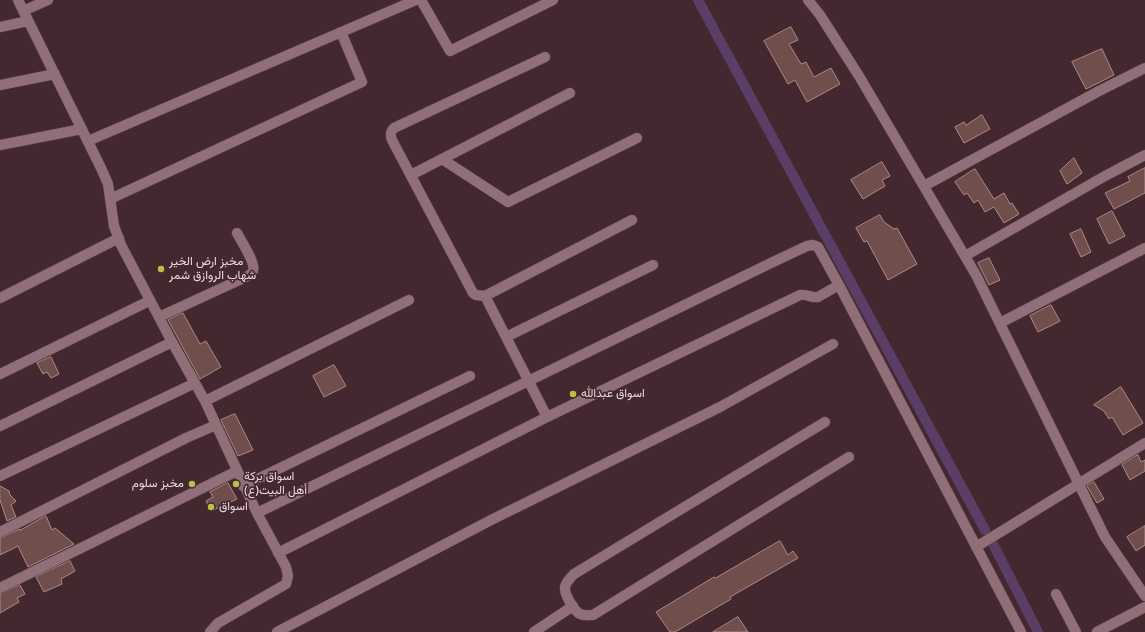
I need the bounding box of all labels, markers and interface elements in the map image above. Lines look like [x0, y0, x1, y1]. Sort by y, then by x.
place label: مخبز ارض الخير شهاب الروازق شمر [169, 255, 256, 283]
marker: مخبز ارض الخير شهاب الروازق شمر [156, 264, 166, 274]
place label: اسواق عبدالله [581, 387, 645, 401]
marker: اسواق عبدالله [568, 389, 578, 399]
place label: اسواق بركة أهل البيت(ع) [244, 470, 307, 498]
place label: مخبز سلوم [132, 477, 184, 491]
marker: مخبز سلوم [187, 479, 197, 489]
marker: اسواق بركة أهل البيت(ع) [231, 479, 241, 489]
place label: اسواق [219, 500, 248, 514]
marker: اسواق [206, 502, 216, 512]

